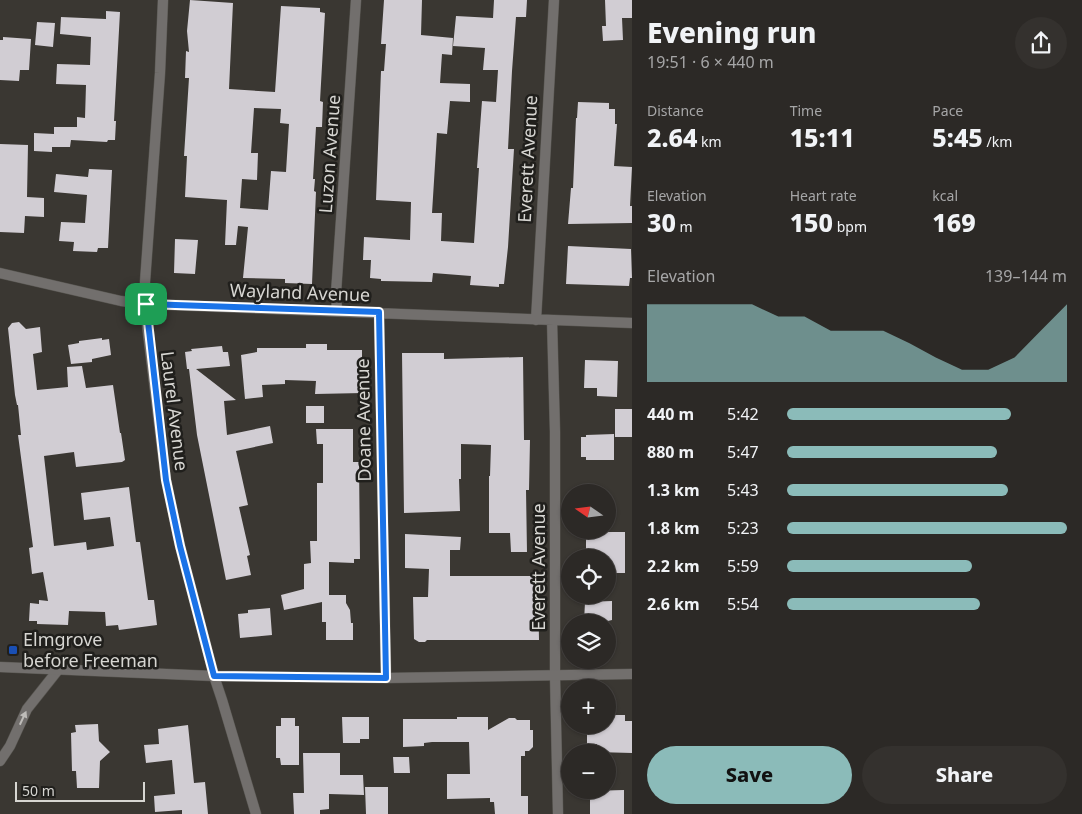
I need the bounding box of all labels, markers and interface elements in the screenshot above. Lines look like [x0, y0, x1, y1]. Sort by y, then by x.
text: Evening run [647, 13, 816, 51]
button: share [1015, 17, 1067, 69]
text: 19:51 · 6 × 440 m [647, 51, 774, 73]
street label: Luzon Avenue [313, 94, 345, 214]
street label: Everett Avenue [512, 95, 542, 223]
text: Distance [647, 101, 704, 120]
text: Time [790, 101, 822, 120]
text: Pace [932, 101, 963, 120]
text: 2.64 [647, 120, 697, 154]
text: 15:11 [790, 120, 855, 154]
text: 5:45 [932, 120, 983, 154]
text: km [697, 132, 722, 151]
text: /km [983, 132, 1012, 151]
text: Elevation [647, 186, 707, 205]
text: Heart rate [790, 186, 857, 205]
text: kcal [932, 186, 958, 205]
text: 30 [647, 205, 676, 239]
text: 150 [790, 205, 833, 239]
text: 169 [932, 205, 976, 239]
text: m [676, 217, 693, 236]
text: bpm [833, 217, 867, 236]
text: Elevation [647, 265, 715, 287]
text: 139–144 m [985, 265, 1067, 287]
street label: Wayland Avenue [229, 278, 371, 306]
pin [125, 283, 167, 325]
icon: arrive [132, 290, 160, 318]
street label: Laurel Avenue [156, 350, 194, 472]
street label: Doane Avenue [350, 358, 376, 482]
text: 440 m [647, 403, 694, 425]
text: 5:42 [727, 403, 759, 425]
text: 880 m [647, 441, 694, 463]
text: 5:47 [727, 441, 759, 463]
text: 1.3 km [647, 479, 699, 501]
text: 5:43 [727, 479, 759, 501]
north arrow [561, 484, 616, 539]
map controls [561, 484, 616, 799]
street label: Everett Avenue [526, 503, 550, 631]
text: 1.8 km [647, 517, 699, 539]
text: 5:23 [727, 517, 759, 539]
button: locate [561, 549, 616, 604]
text: 2.2 km [647, 555, 699, 577]
text: 5:59 [727, 555, 759, 577]
text: 2.6 km [647, 593, 699, 615]
text: 5:54 [727, 593, 759, 615]
button: layers [561, 614, 616, 669]
place label: Elmgrove before Freeman [23, 627, 158, 672]
marker: Elmgrove before Freeman [7, 644, 19, 656]
button: + [561, 679, 616, 734]
one-way arrow [19, 711, 27, 725]
button: − [561, 744, 616, 799]
button: Save [647, 746, 852, 804]
button: Share [862, 746, 1067, 804]
scale bar [15, 779, 145, 802]
text: 50 m [22, 781, 55, 800]

